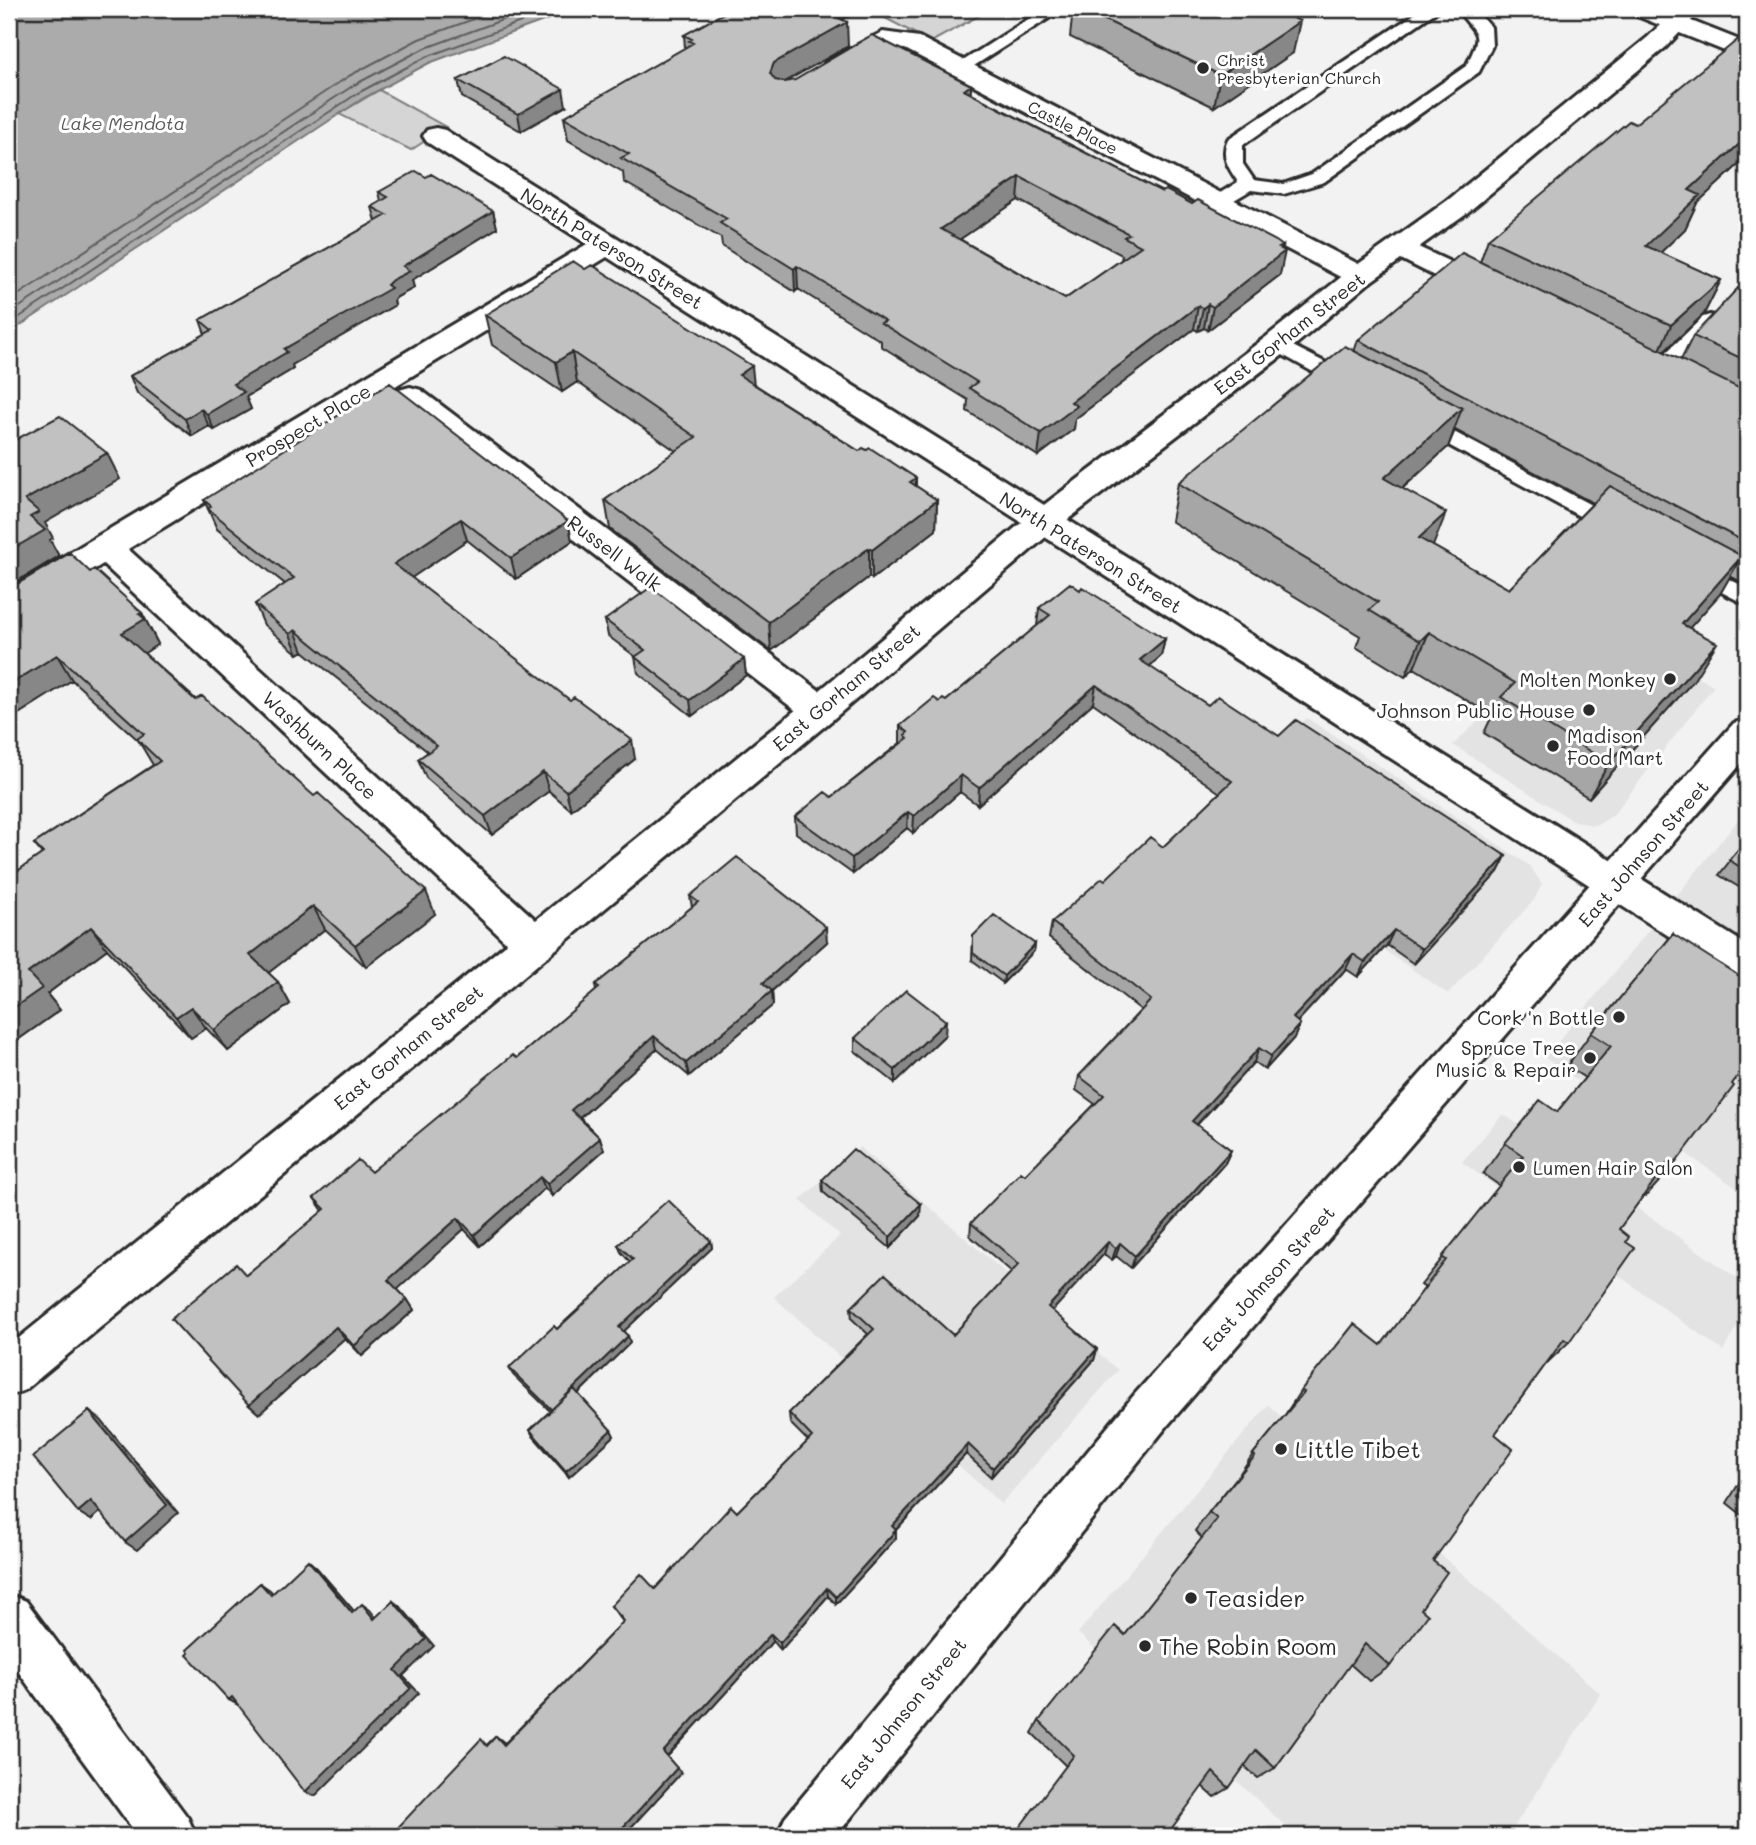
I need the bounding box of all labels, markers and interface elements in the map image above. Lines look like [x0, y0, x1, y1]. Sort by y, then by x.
place label: Christ Presbyterian Church [1217, 49, 1381, 88]
marker: Christ Presbyterian Church [1195, 60, 1211, 76]
street label: Castle Place [1024, 95, 1122, 159]
water label: Lake Mendota [61, 111, 185, 135]
street label: North Paterson Street [516, 182, 708, 314]
street label: East Gorham Street [1208, 266, 1370, 400]
street label: Prospect Place [241, 378, 375, 472]
street label: North Paterson Street [995, 486, 1187, 618]
street label: Russell Walk [563, 509, 667, 597]
street label: East Gorham Street [767, 618, 925, 756]
place label: Molten Monkey [1519, 667, 1656, 692]
marker: Molten Monkey [1662, 671, 1678, 687]
street label: Washburn Place [257, 685, 383, 805]
place label: Johnson Public House [1377, 698, 1575, 723]
marker: Johnson Public House [1581, 702, 1597, 718]
place label: Madison Food Mart [1567, 723, 1663, 770]
marker: Madison Food Mart [1545, 738, 1561, 754]
street label: East Johnson Street [1572, 774, 1714, 932]
street label: East Gorham Street [328, 979, 488, 1115]
place label: Cork 'n Bottle [1477, 1005, 1605, 1030]
marker: Cork 'n Bottle [1611, 1009, 1627, 1025]
place label: Spruce Tree Music & Repair [1436, 1035, 1576, 1082]
marker: Spruce Tree Music & Repair [1582, 1050, 1598, 1066]
place label: Lumen Hair Salon [1533, 1155, 1693, 1180]
marker: Lumen Hair Salon [1511, 1159, 1527, 1175]
street label: East Johnson Street [1196, 1200, 1340, 1356]
place label: Little Tibet [1295, 1434, 1421, 1464]
marker: Little Tibet [1273, 1441, 1289, 1457]
place label: Teasider [1205, 1583, 1305, 1613]
marker: Teasider [1183, 1590, 1199, 1606]
place label: The Robin Room [1159, 1631, 1337, 1661]
street label: East Johnson Street [834, 1632, 972, 1794]
marker: The Robin Room [1137, 1638, 1153, 1654]

